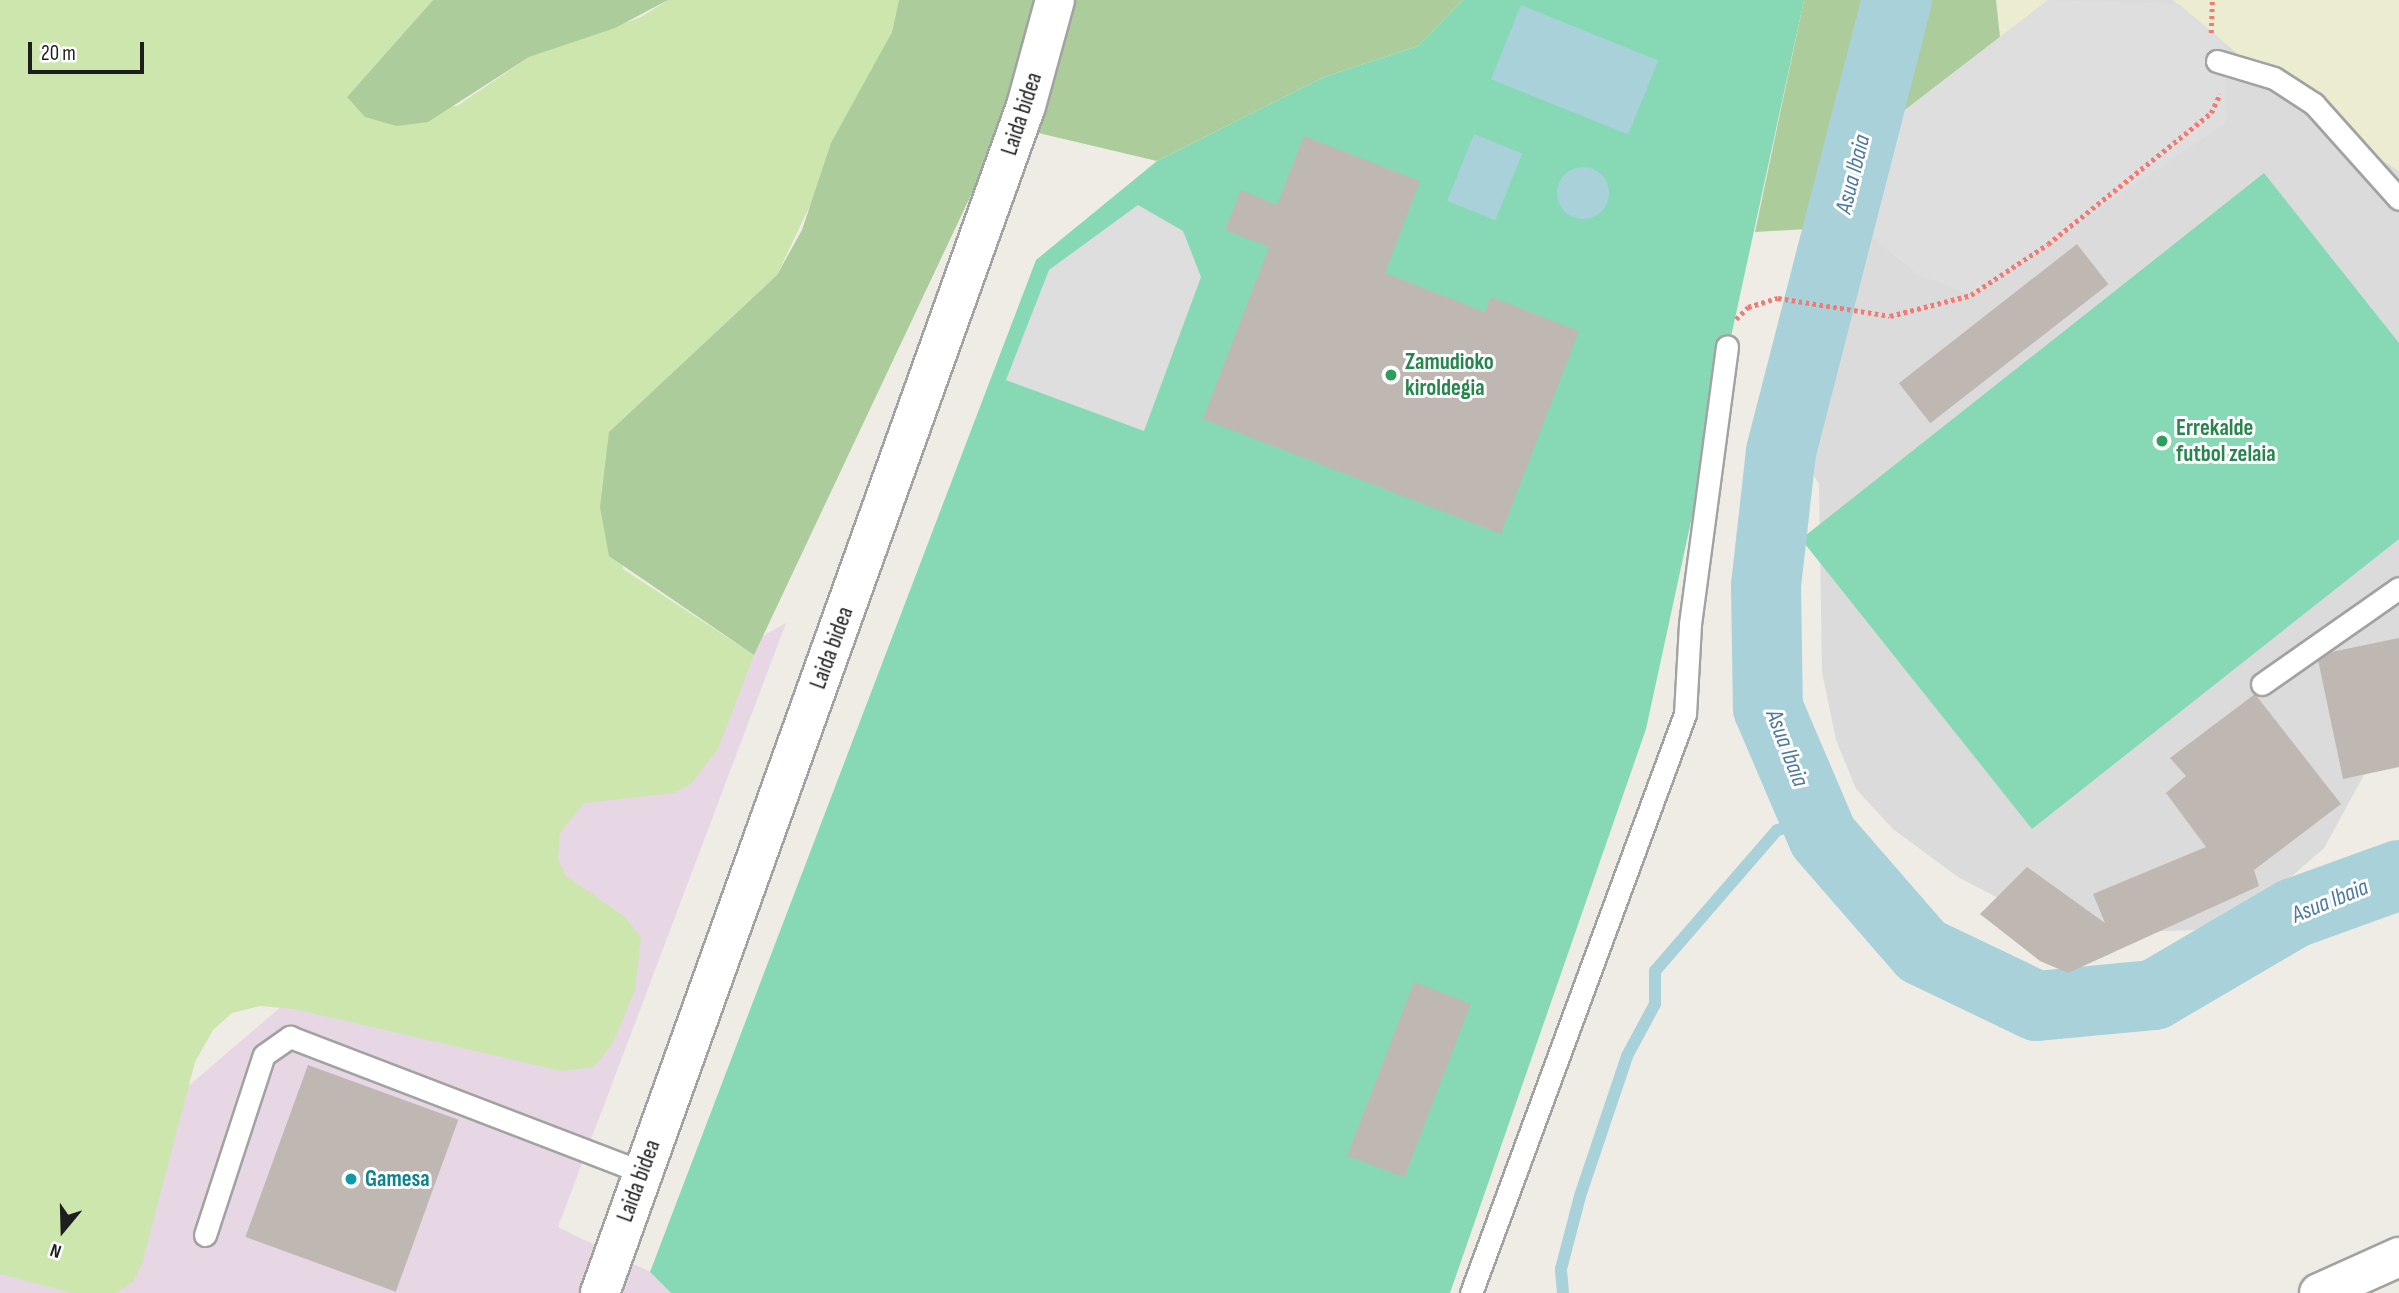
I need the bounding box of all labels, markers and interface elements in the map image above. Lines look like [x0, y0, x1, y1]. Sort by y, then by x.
scale bar [32, 28, 147, 72]
text: 20 m [41, 41, 76, 66]
street label: Laida bidea [996, 69, 1048, 159]
water label: Asua Ibaia [1829, 132, 1877, 216]
place label: Zamudioko kiroldegia [1405, 348, 1494, 402]
marker: Zamudioko kiroldegia [1383, 367, 1399, 383]
place label: Errekalde futbol zelaia [2176, 414, 2276, 468]
marker: Errekalde futbol zelaia [2154, 433, 2170, 449]
street label: Laida bidea [804, 603, 860, 693]
water label: Asua Ibaia [1759, 705, 1815, 791]
water label: Asua Ibaia [2287, 873, 2373, 929]
street label: Laida bidea [611, 1136, 667, 1226]
place label: Gamesa [365, 1165, 430, 1193]
marker: Gamesa [343, 1171, 359, 1187]
north arrow [28, 1195, 98, 1265]
text: N [47, 1238, 65, 1263]

